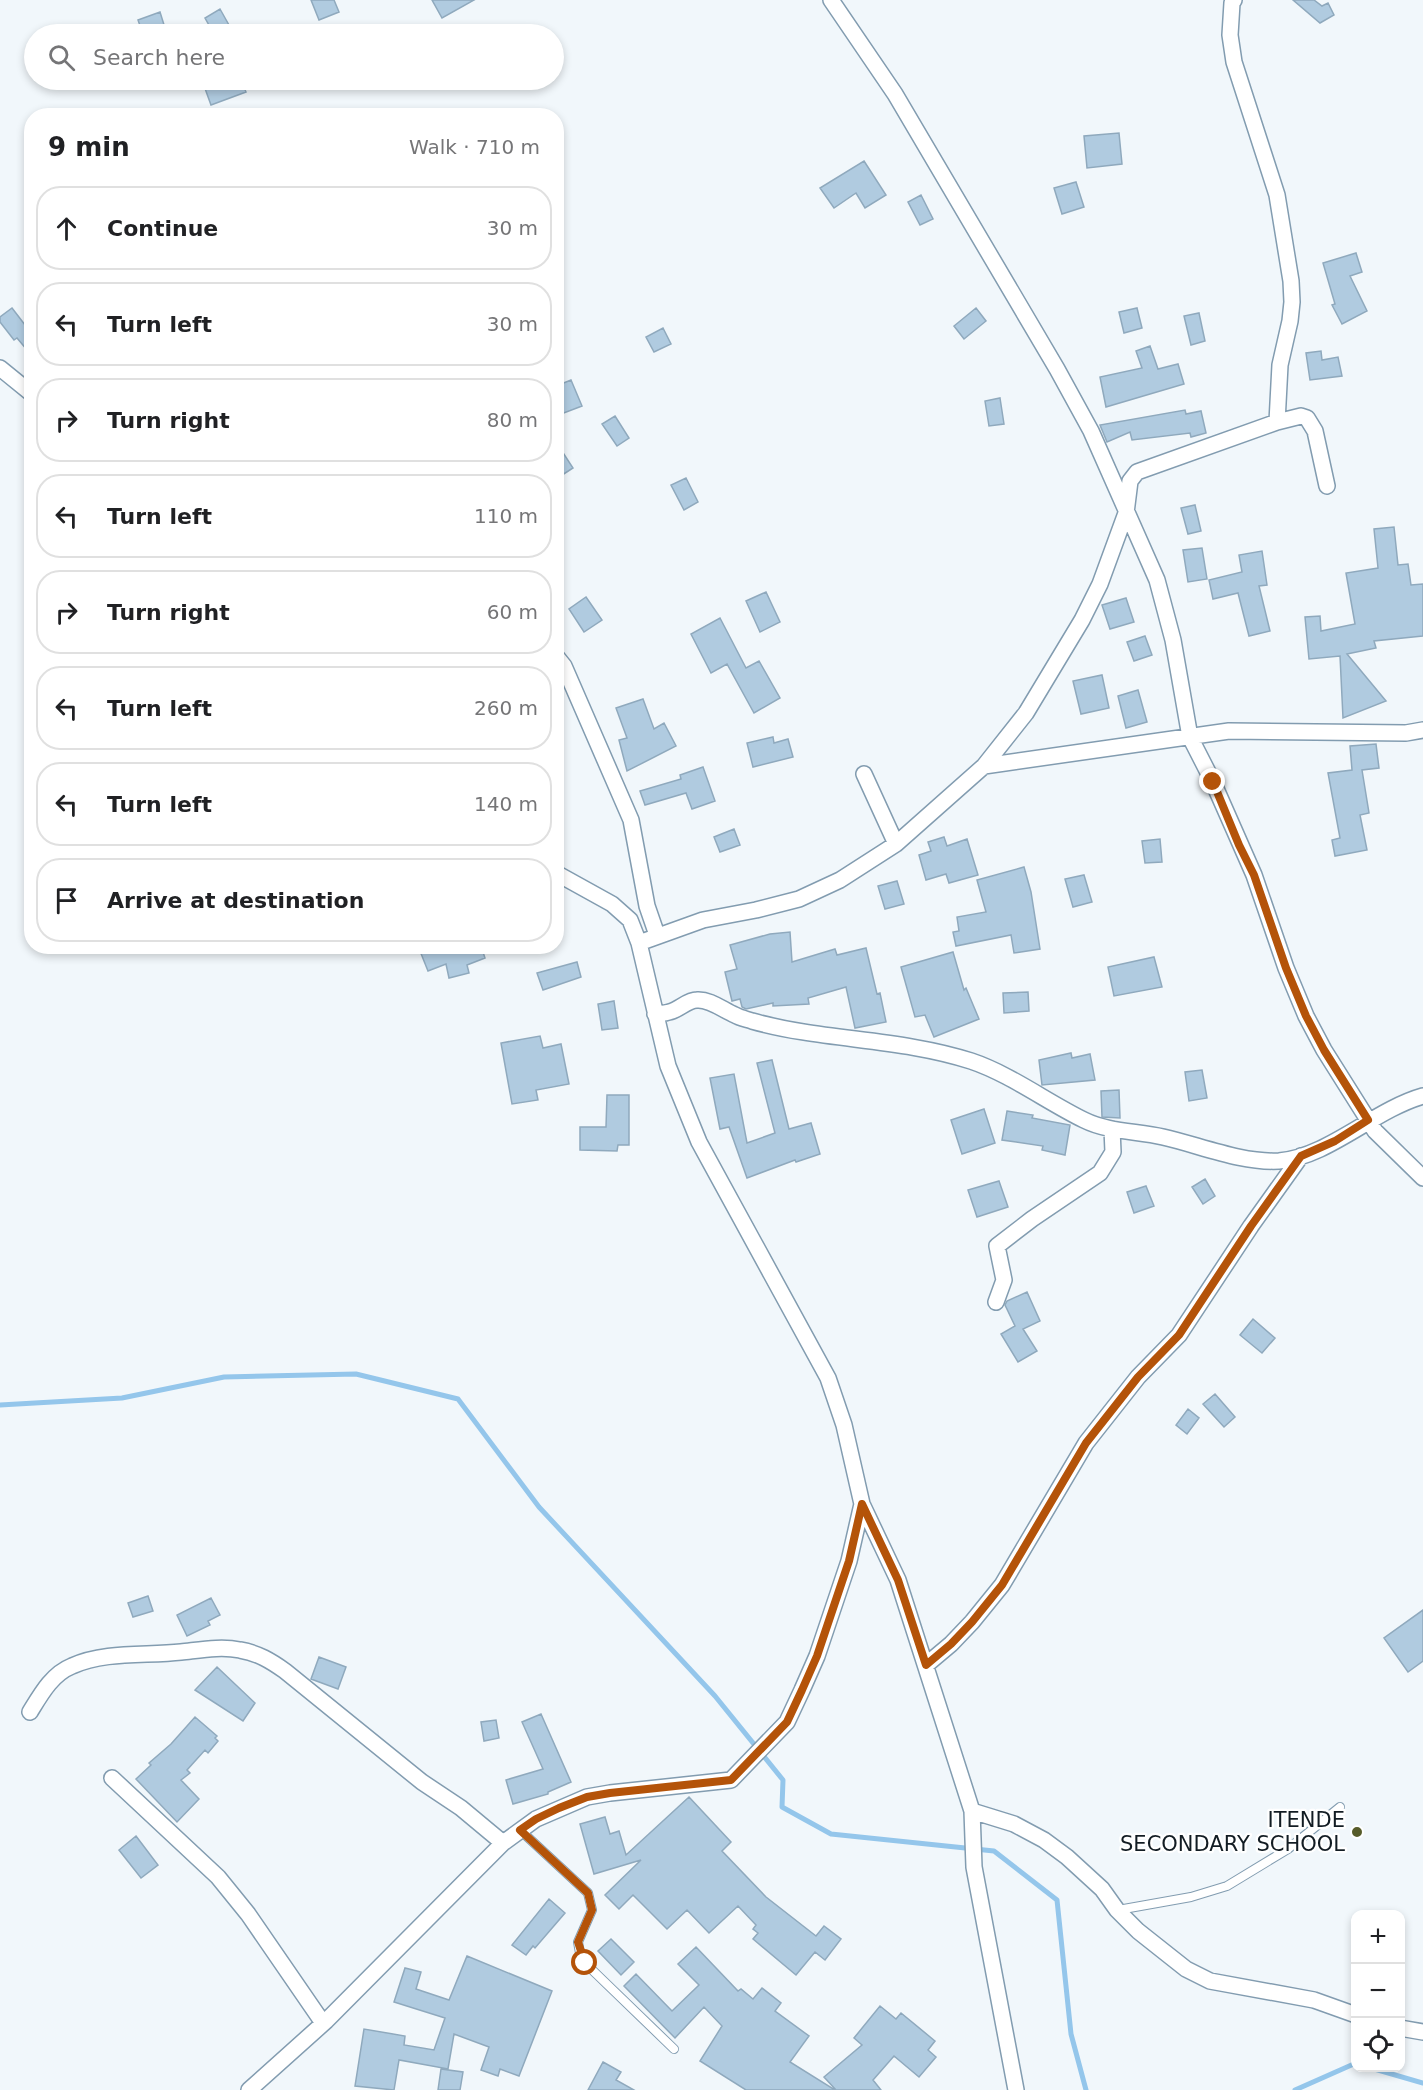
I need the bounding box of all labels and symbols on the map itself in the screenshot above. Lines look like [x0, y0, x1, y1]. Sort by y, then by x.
route end [1199, 768, 1225, 794]
place label: ITENDE SECONDARY SCHOOL [1120, 1808, 1345, 1856]
marker: ITENDE SECONDARY SCHOOL [1350, 1825, 1364, 1839]
route start [571, 1949, 597, 1975]

